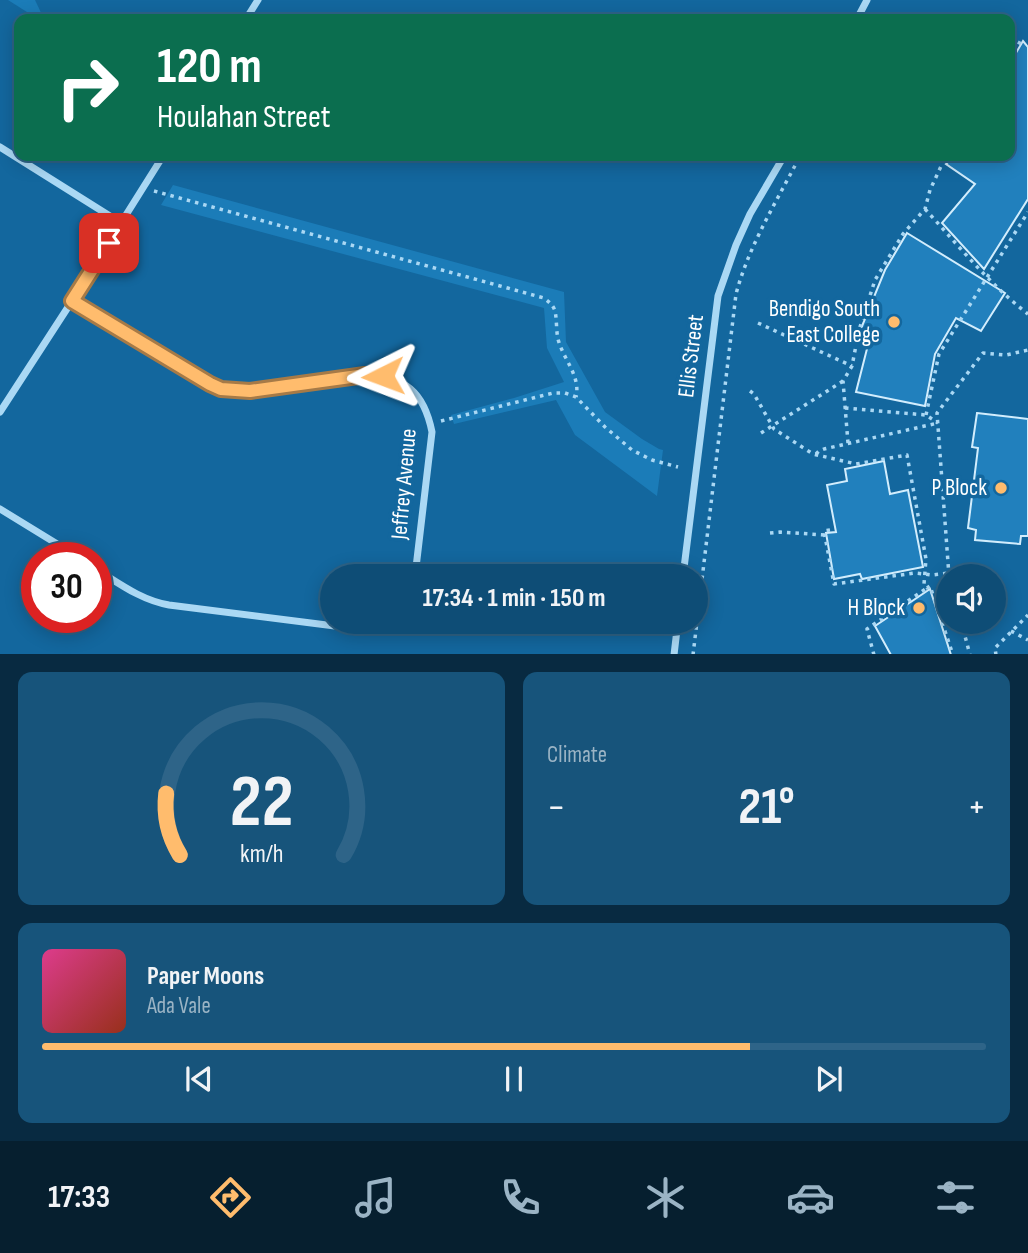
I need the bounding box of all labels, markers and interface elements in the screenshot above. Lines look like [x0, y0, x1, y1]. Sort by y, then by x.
text: 120 m [157, 38, 262, 97]
icon: right [42, 42, 133, 133]
text: Houlahan Street [157, 98, 331, 137]
pin [79, 213, 139, 273]
icon: arrive [90, 224, 128, 262]
place label: Bendigo South East College [769, 295, 880, 349]
street label: Ellis Street [672, 313, 710, 399]
marker: Bendigo South East College [886, 314, 902, 330]
position arrow [346, 339, 420, 413]
street label: Jeffrey Avenue [385, 427, 423, 542]
place label: P Block [932, 474, 987, 502]
marker: P Block [993, 480, 1009, 496]
speed limit sign: 30 [21, 542, 112, 633]
map controls [936, 564, 1006, 634]
button: sound [936, 564, 1006, 634]
text: 17:34 · 1 min · 150 m [422, 583, 606, 614]
place label: H Block [848, 594, 905, 622]
marker: H Block [911, 600, 927, 616]
text: Climate [547, 741, 607, 769]
text: 22 [230, 759, 293, 847]
text: 21° [738, 776, 795, 839]
text: − [547, 785, 566, 830]
text: + [967, 785, 986, 830]
text: km/h [240, 838, 283, 869]
text: Paper Moons [147, 961, 264, 992]
text: Ada Vale [147, 992, 211, 1020]
icon: previous [180, 1060, 218, 1098]
icon: pause [495, 1060, 533, 1098]
icon: next [810, 1060, 848, 1098]
icon: directions [206, 1173, 255, 1222]
icon: music [351, 1173, 400, 1222]
icon: phone [496, 1173, 545, 1222]
icon: climate [641, 1173, 690, 1222]
icon: car [786, 1173, 835, 1222]
icon: filters [931, 1173, 980, 1222]
text: 17:33 [48, 1178, 110, 1217]

